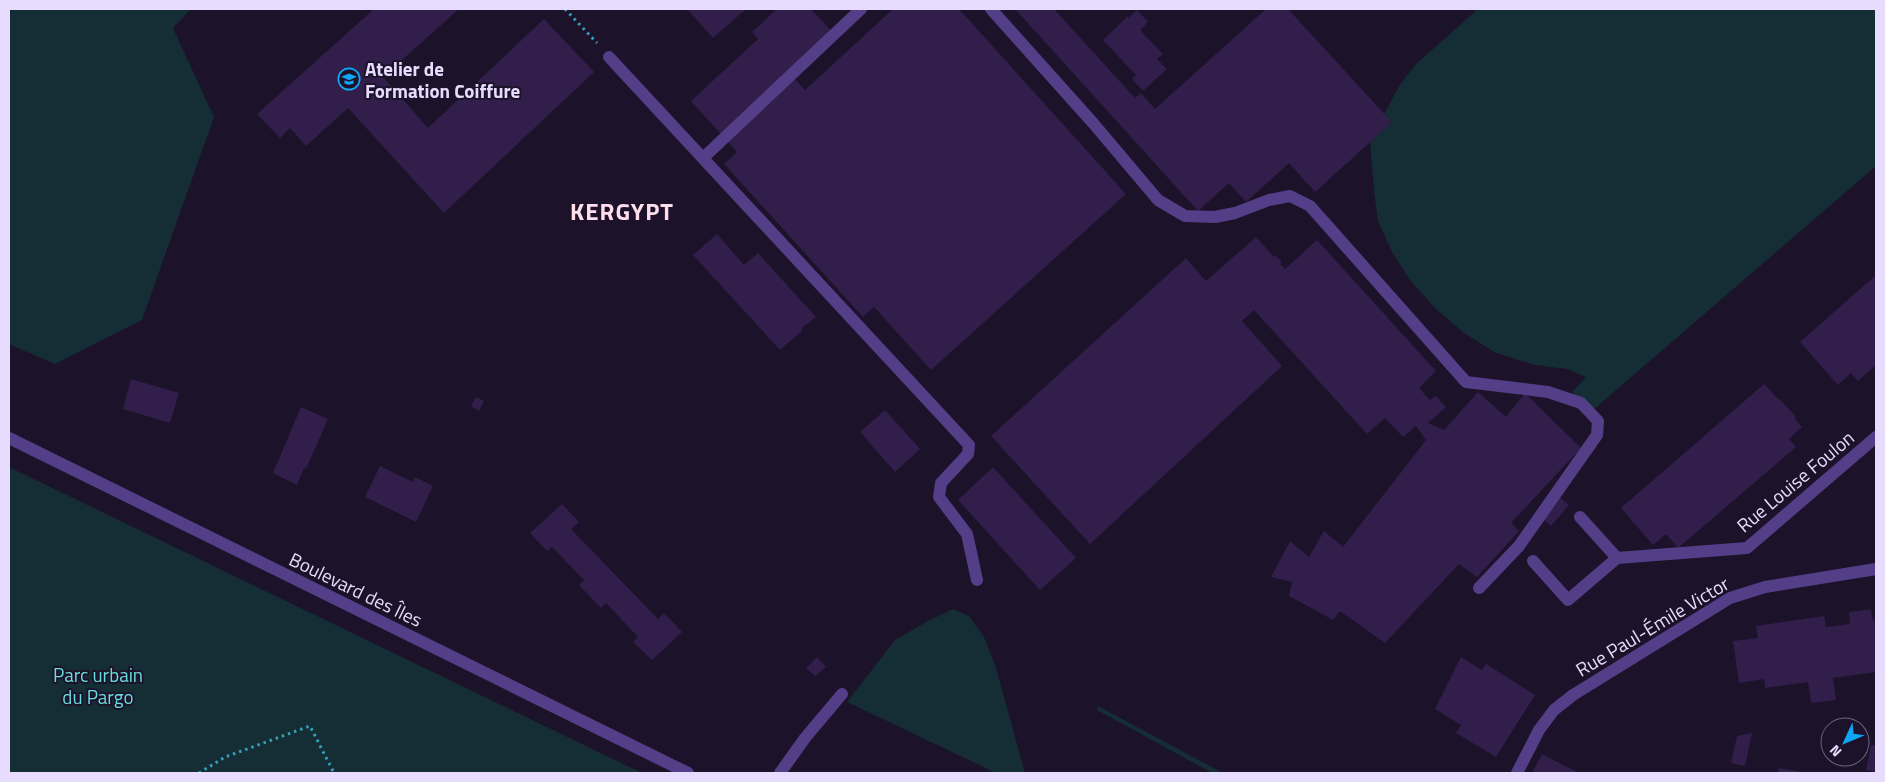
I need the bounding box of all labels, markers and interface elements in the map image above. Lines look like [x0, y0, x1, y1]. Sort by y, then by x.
place label: Atelier de Formation Coiffure [365, 54, 521, 105]
school or university icon: Atelier de Formation Coiffure [337, 67, 361, 91]
district label: KERGYPT [570, 193, 674, 229]
street label: Rue Louise Foulon [1730, 423, 1860, 539]
street label: Boulevard des Îles [285, 544, 428, 634]
street label: Rue Paul-Émile Victor [1570, 568, 1735, 683]
park label: Parc urbain du Pargo [53, 660, 143, 711]
north arrow [1820, 717, 1870, 767]
text: N [1824, 741, 1846, 762]

